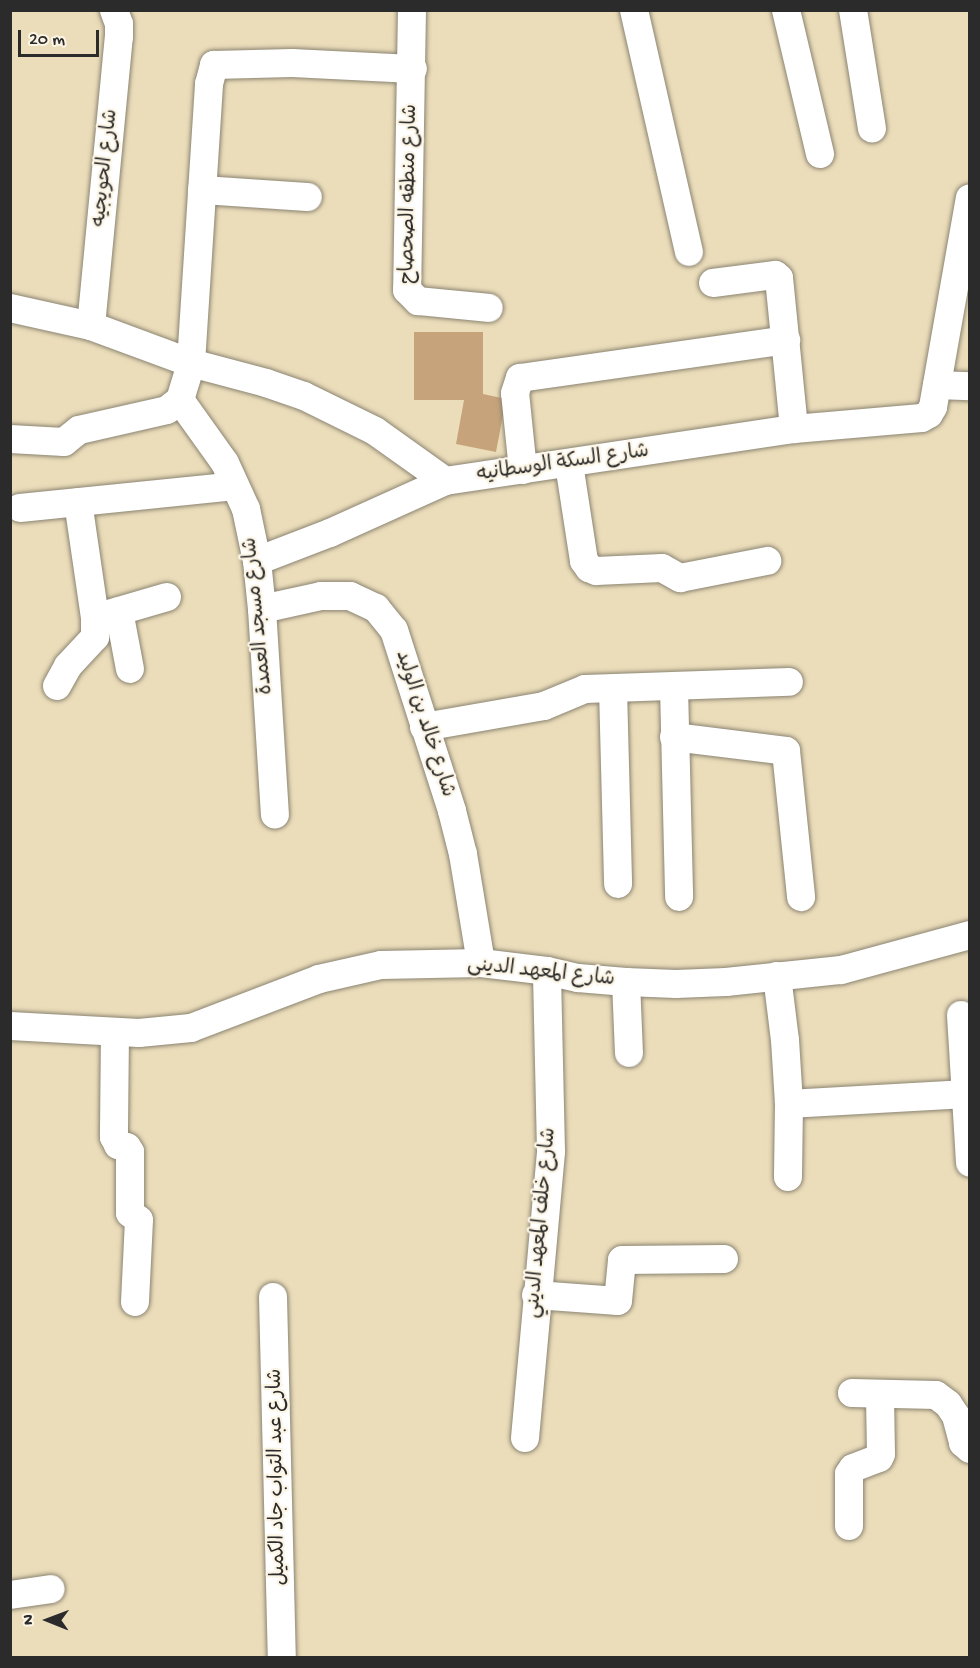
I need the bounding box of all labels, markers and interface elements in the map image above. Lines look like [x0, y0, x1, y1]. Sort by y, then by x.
scale bar [21, 18, 102, 56]
text: 20 m [29, 30, 65, 51]
street label: شارع منطقه الصحصاح [396, 104, 424, 284]
street label: شارع الحويجيه [88, 108, 124, 228]
street label: شارع السكة الوسطانيه [475, 440, 651, 488]
street label: شارع مسجد العمدة [239, 536, 279, 696]
street label: شارع خالد بن الوليد [389, 648, 459, 800]
street label: شارع المعهد الدينى [466, 953, 616, 993]
street label: شارع خلف المعهد الديني [522, 1127, 562, 1319]
street label: شارع عبد التواب جاد الكميل [264, 1368, 292, 1586]
north arrow [18, 1590, 78, 1650]
text: N [20, 1614, 39, 1625]

